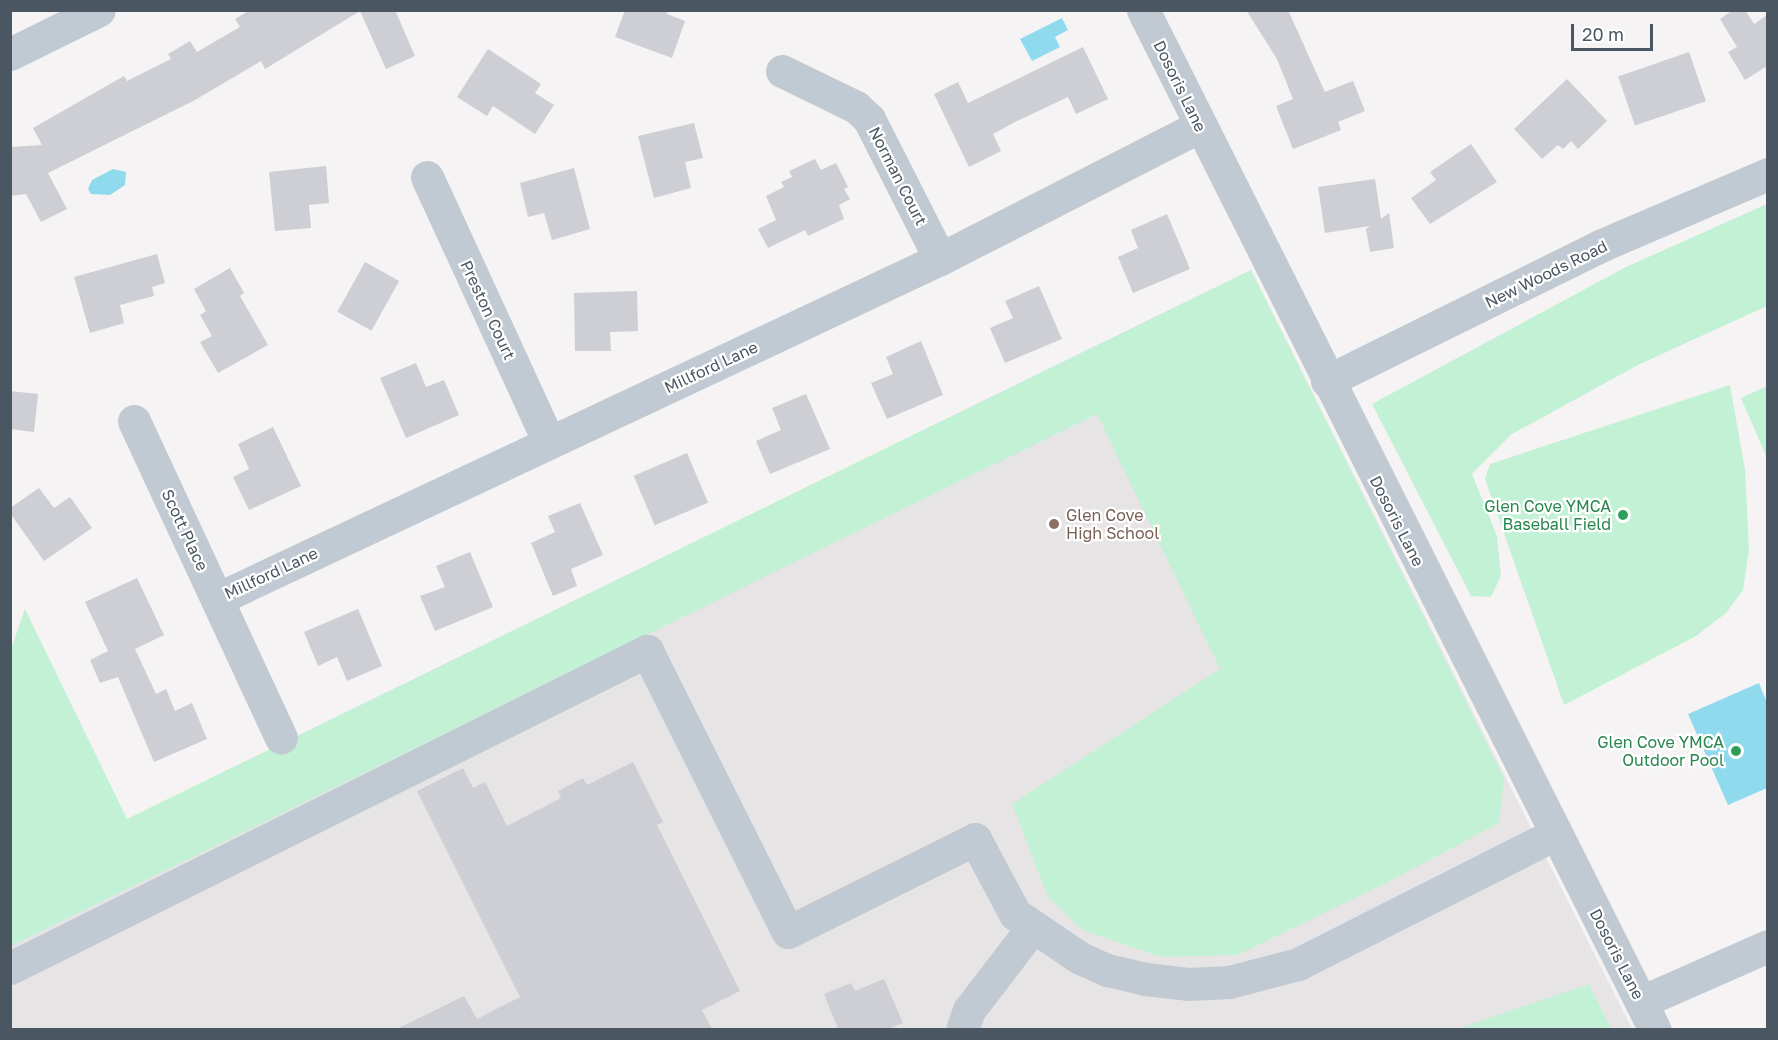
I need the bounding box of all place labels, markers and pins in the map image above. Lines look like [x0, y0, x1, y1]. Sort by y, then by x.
place label: Glen Cove YMCA Baseball Field [1484, 496, 1611, 534]
place label: Glen Cove High School [1066, 505, 1159, 543]
marker: Glen Cove YMCA Baseball Field [1616, 508, 1630, 522]
marker: Glen Cove High School [1047, 517, 1061, 531]
place label: Glen Cove YMCA Outdoor Pool [1597, 732, 1724, 770]
marker: Glen Cove YMCA Outdoor Pool [1729, 744, 1743, 758]

